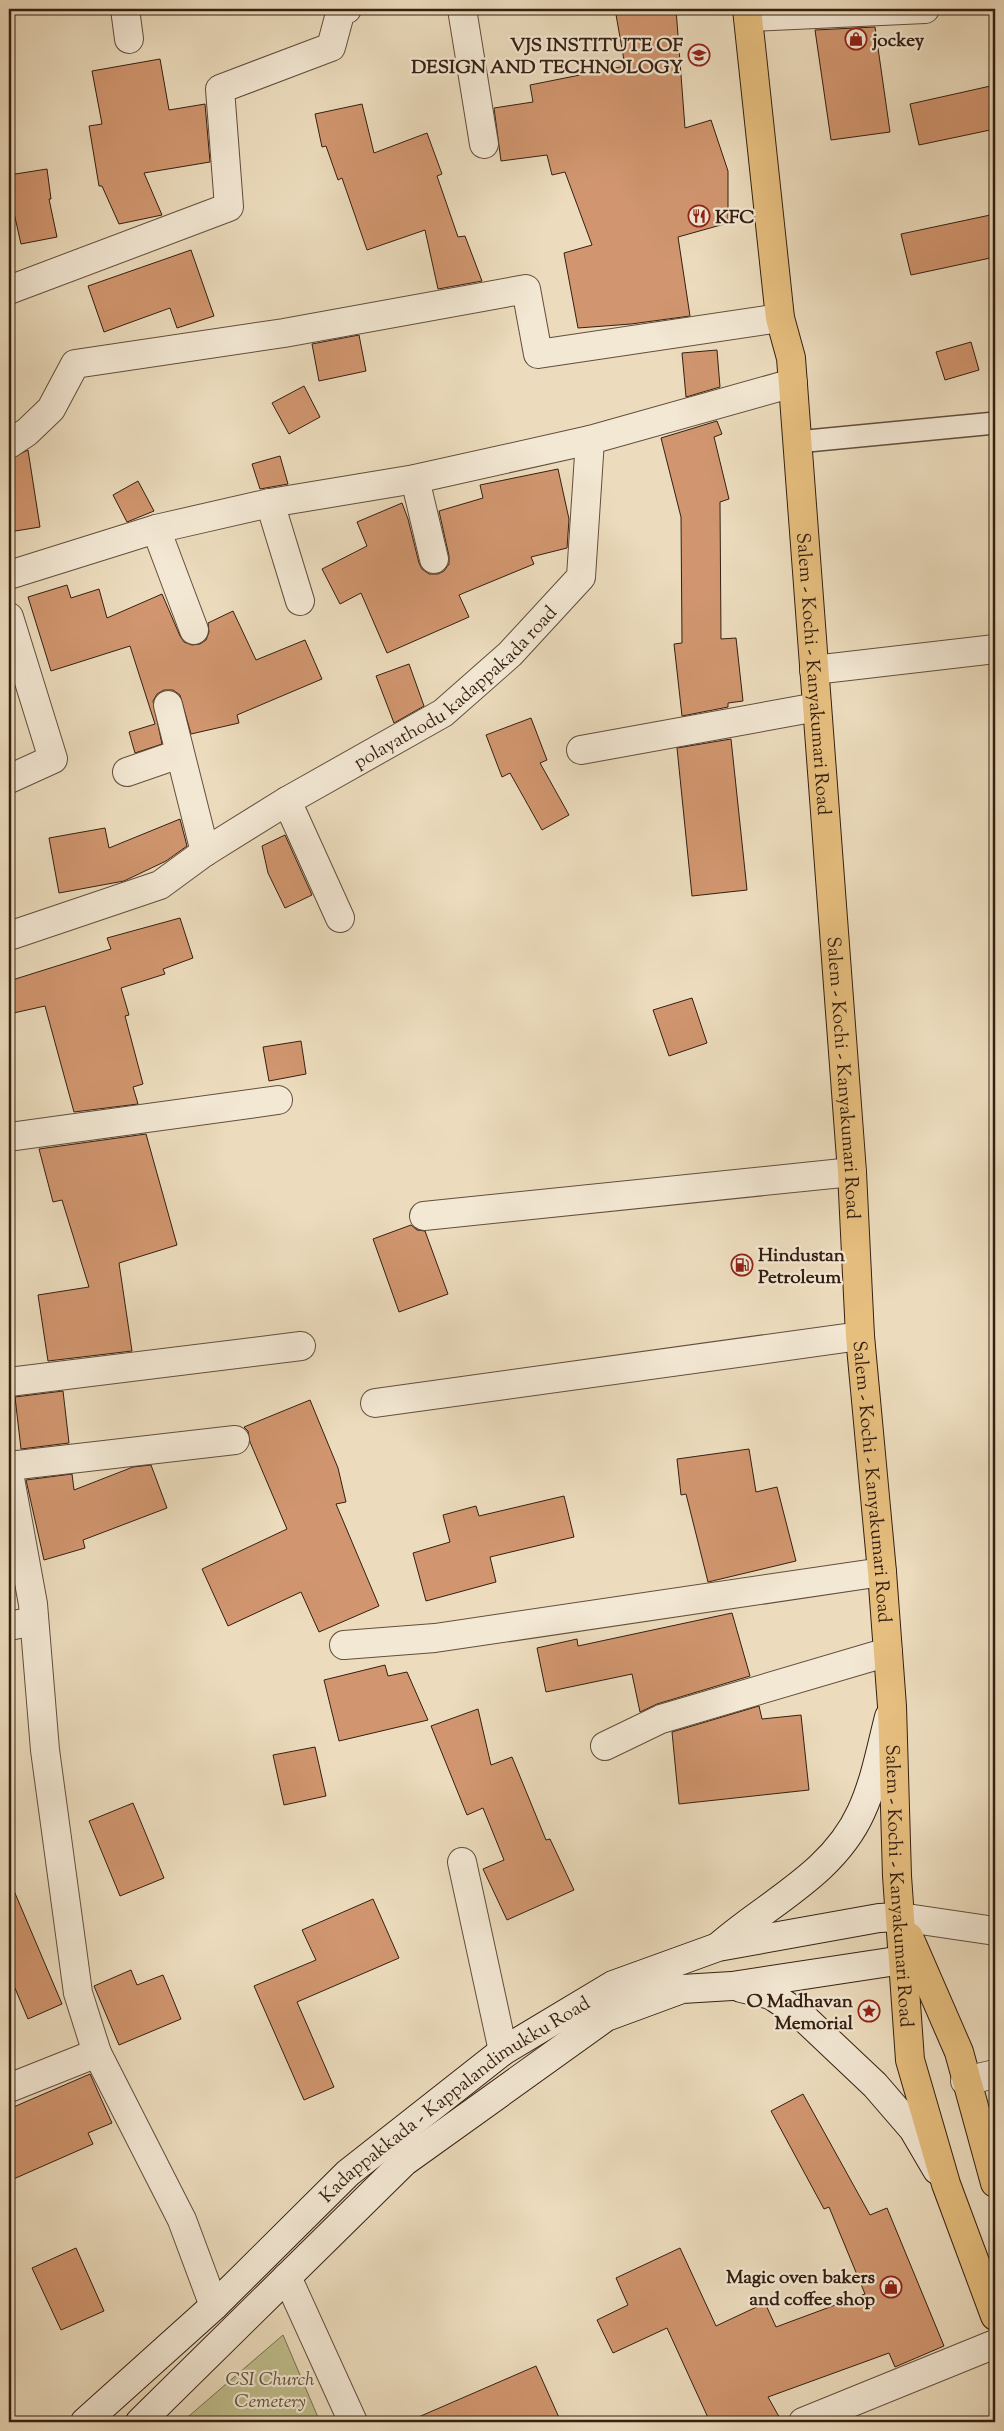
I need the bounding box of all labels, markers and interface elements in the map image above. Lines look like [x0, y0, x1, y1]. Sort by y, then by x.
shop icon: jockey [844, 27, 868, 51]
place label: jockey [872, 28, 925, 55]
place label: VJS INSTITUTE OF DESIGN AND TECHNOLOGY [411, 33, 683, 82]
school or university icon: VJS INSTITUTE OF DESIGN AND TECHNOLOGY [687, 43, 711, 67]
restaurant icon: KFC [687, 204, 711, 228]
place label: KFC [715, 205, 755, 232]
street label: Salem - Kochi - Kanyakumari Road [788, 532, 836, 817]
street label: polayathodu kadappakada road [349, 600, 564, 777]
street label: Salem - Kochi - Kanyakumari Road [818, 936, 865, 1220]
place label: Hindustan Petroleum [758, 1243, 846, 1292]
fuel station icon: Hindustan Petroleum [730, 1253, 754, 1277]
street label: Salem - Kochi - Kanyakumari Road [844, 1340, 897, 1624]
street label: Salem - Kochi - Kanyakumari Road [877, 1744, 919, 2028]
place label: O Madhavan Memorial [746, 1989, 854, 2038]
street label: Kadappakkada - Kappalandimukku Road [314, 1991, 596, 2210]
place icon: O Madhavan Memorial [857, 1999, 881, 2023]
place label: Magic oven bakers and coffee shop [726, 2265, 876, 2314]
shop icon: Magic oven bakers and coffee shop [879, 2275, 903, 2299]
park label: CSI Church Cemetery [226, 2367, 315, 2416]

